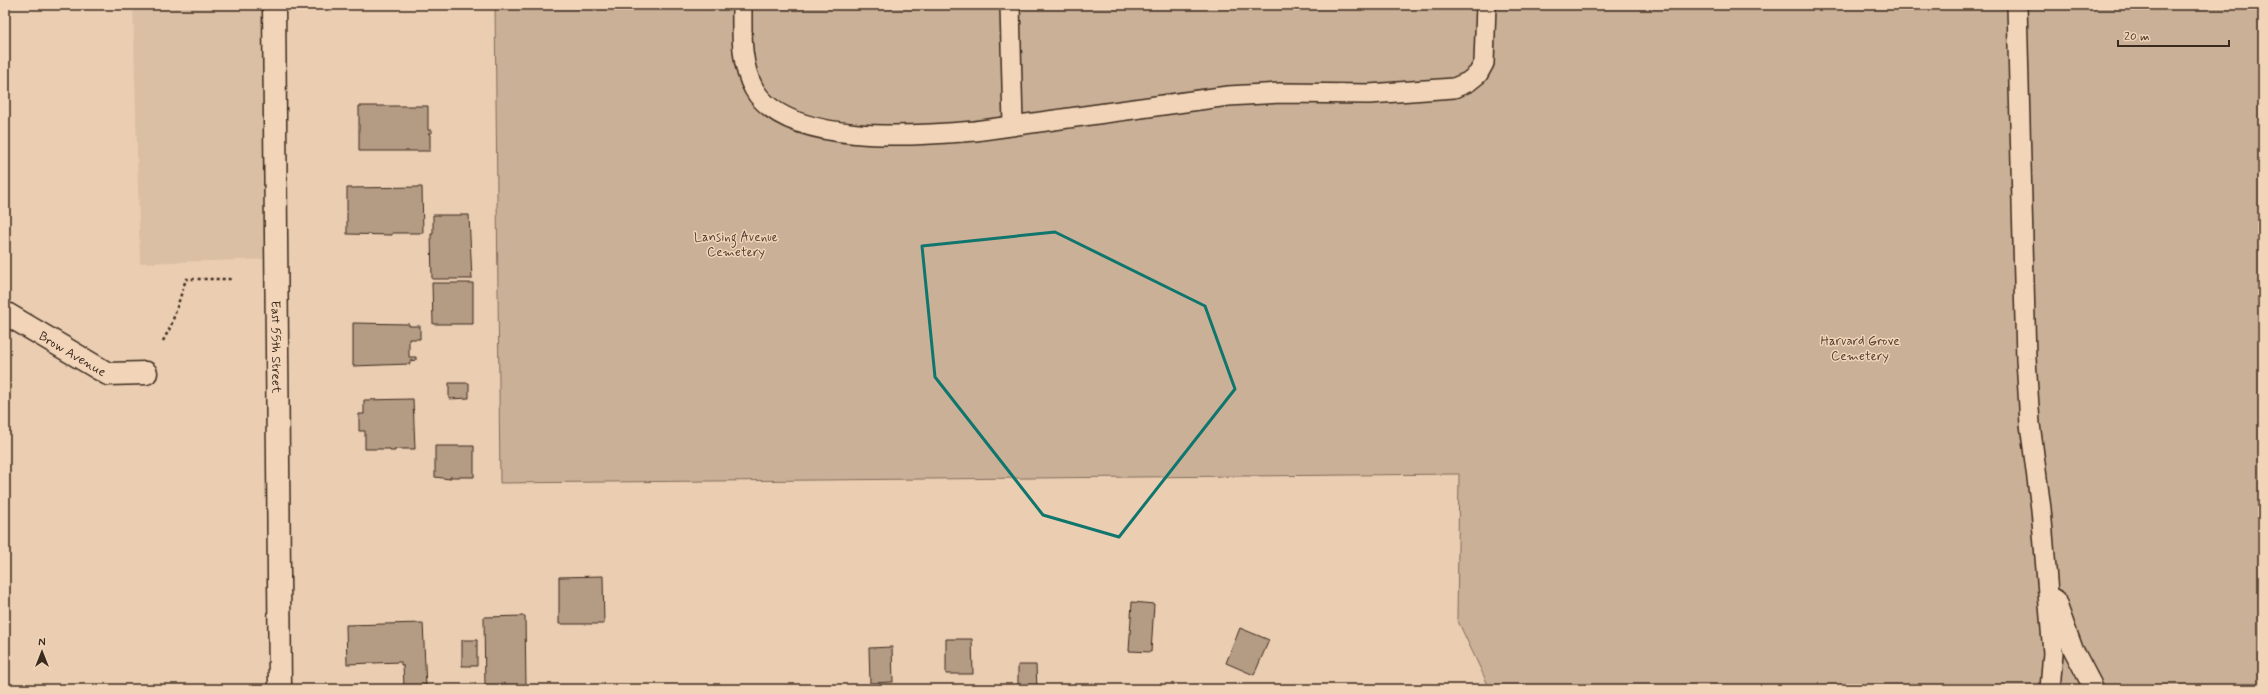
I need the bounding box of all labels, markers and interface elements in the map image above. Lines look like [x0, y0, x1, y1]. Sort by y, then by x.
scale bar [2118, 22, 2229, 48]
text: 20 m [2124, 29, 2150, 45]
park label: Lansing Avenue Cemetery [694, 229, 778, 261]
street label: East 55th Street [267, 300, 284, 394]
street label: Brow Avenue [35, 328, 109, 381]
park label: Harvard Grove Cemetery [1820, 333, 1900, 365]
north arrow [22, 632, 62, 672]
text: N [38, 636, 46, 650]

